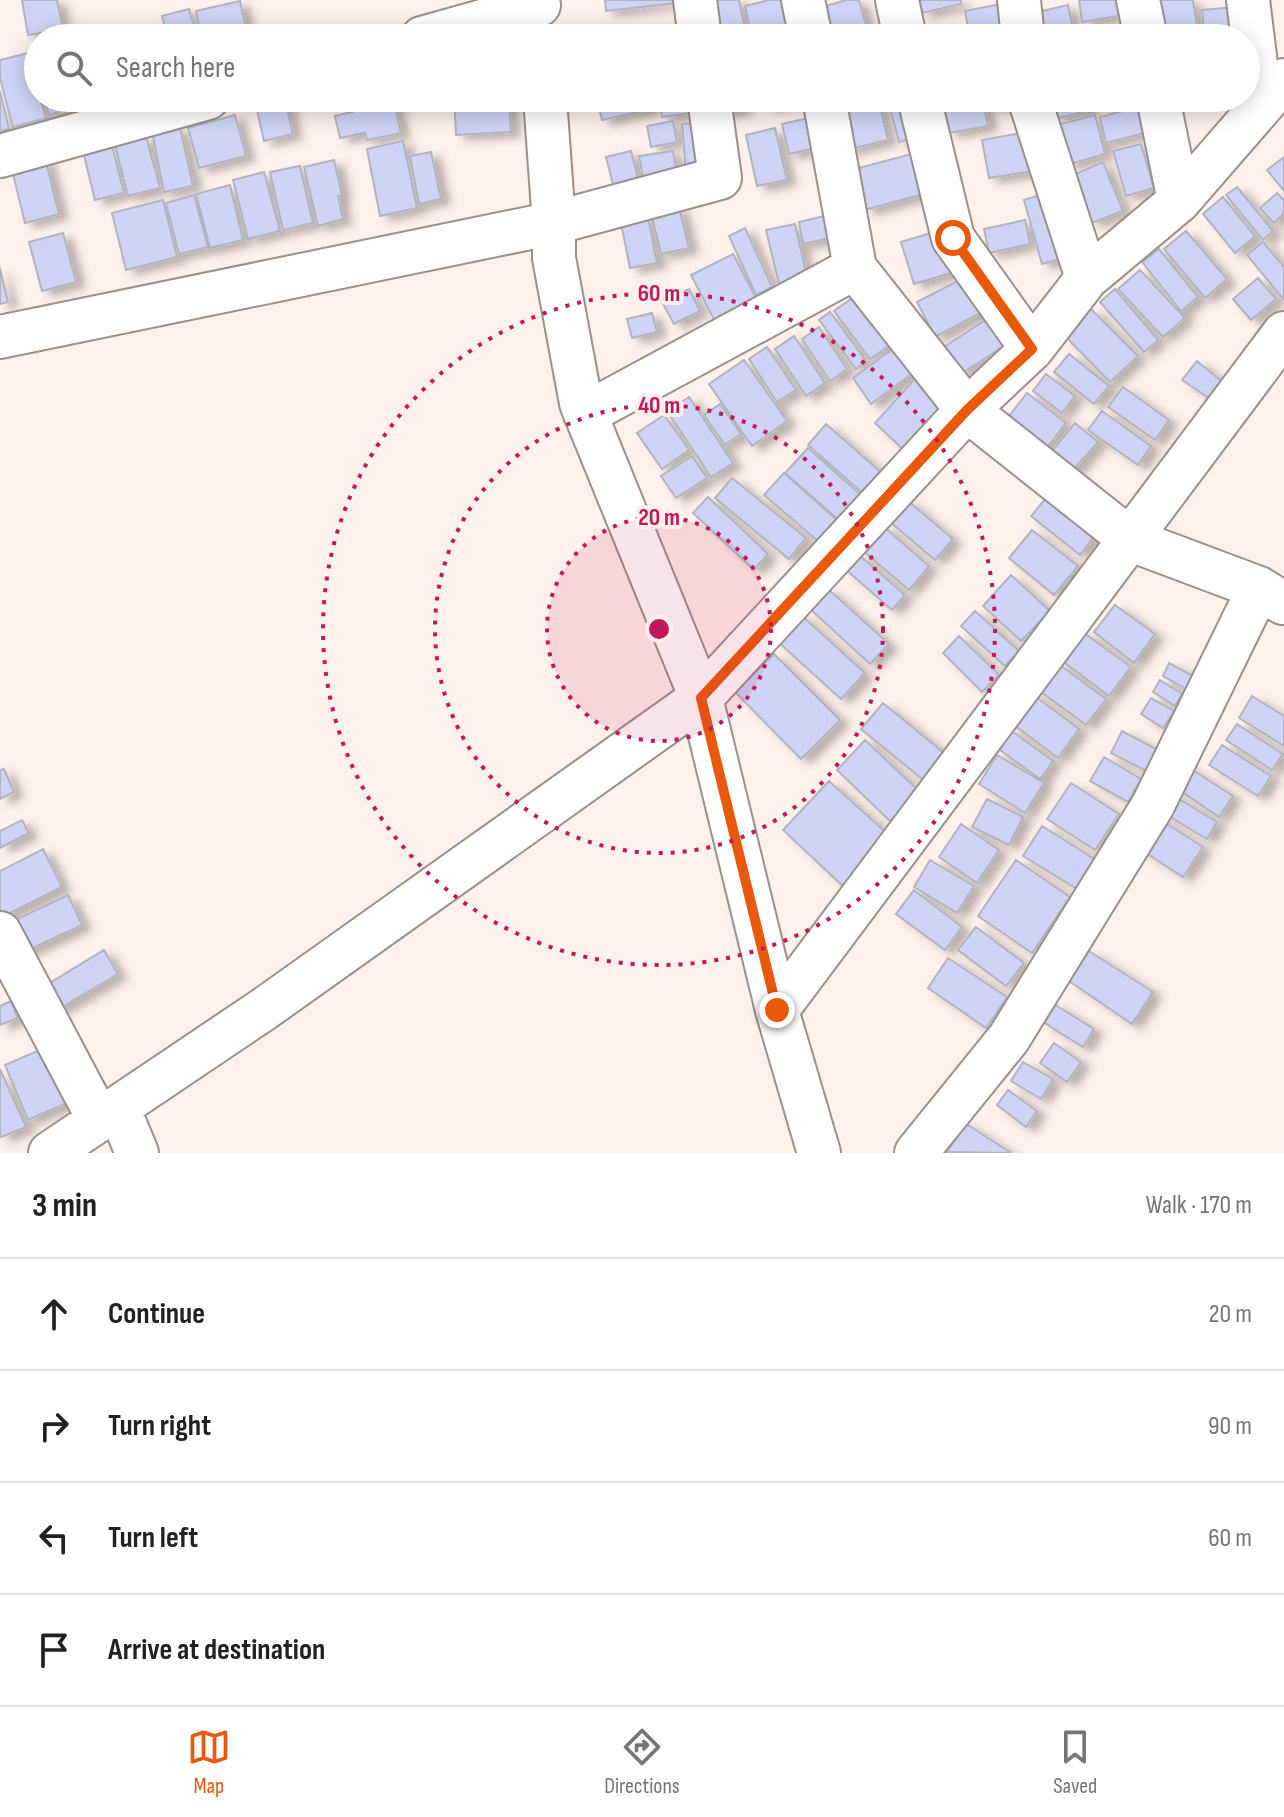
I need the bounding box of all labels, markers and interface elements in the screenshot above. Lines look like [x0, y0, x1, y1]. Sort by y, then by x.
search box [24, 24, 1260, 112]
icon: search [52, 46, 96, 90]
text: Search here [116, 50, 235, 86]
route start [935, 220, 971, 256]
text: 60 m [638, 279, 680, 308]
text: 40 m [638, 391, 680, 420]
text: 20 m [638, 503, 680, 532]
centre of rings [645, 615, 673, 643]
route end [759, 992, 795, 1028]
text: 3 min [32, 1185, 97, 1226]
text: Walk · 170 m [1146, 1190, 1252, 1221]
icon: ahead [32, 1292, 76, 1336]
text: Continue [108, 1296, 205, 1332]
text: 20 m [1209, 1299, 1252, 1330]
icon: right [32, 1404, 76, 1448]
text: Turn right [108, 1408, 211, 1444]
text: 90 m [1208, 1411, 1252, 1442]
icon: left [32, 1516, 76, 1560]
text: Turn left [108, 1520, 198, 1556]
text: 60 m [1208, 1523, 1252, 1554]
icon: arrive [32, 1628, 76, 1672]
text: Arrive at destination [108, 1632, 325, 1668]
tab: Map [187, 1725, 231, 1800]
tab: Directions [604, 1725, 680, 1800]
tab: Saved [1053, 1725, 1097, 1800]

